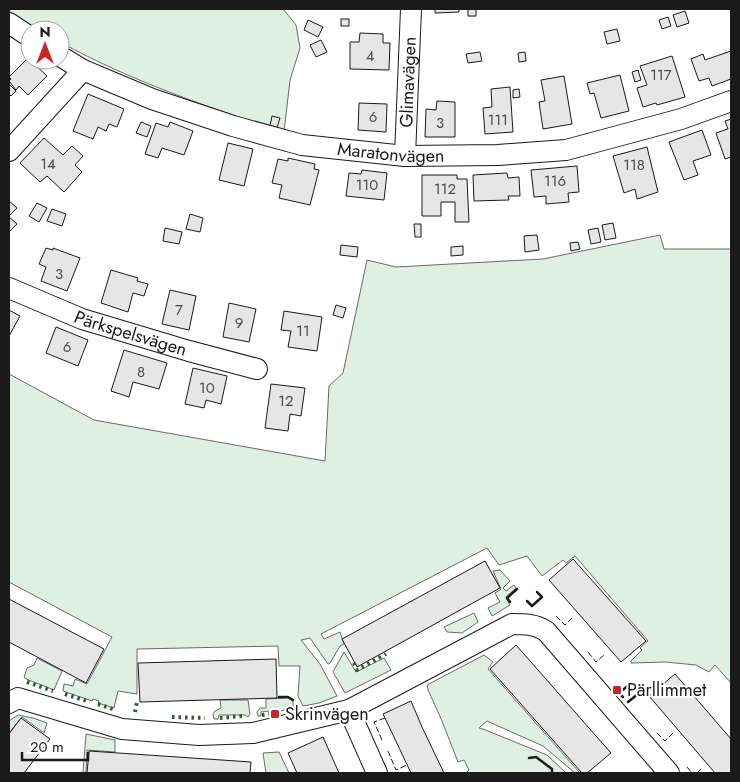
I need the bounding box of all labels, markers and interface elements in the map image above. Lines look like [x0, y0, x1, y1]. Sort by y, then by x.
north arrow [20, 20, 70, 70]
text: N [39, 22, 51, 42]
street label: Glimavägen [393, 36, 423, 128]
house number: 4 [366, 45, 375, 67]
house number: 117 [650, 64, 672, 86]
house number: 6 [369, 106, 377, 128]
house number: 111 [488, 109, 508, 131]
house number: 3 [436, 112, 444, 134]
street label: Maratonvägen [336, 136, 444, 169]
house number: 14 [40, 153, 56, 175]
house number: 118 [623, 154, 645, 176]
house number: 116 [544, 170, 566, 192]
house number: 110 [356, 174, 378, 196]
house number: 112 [434, 178, 456, 200]
house number: 3 [55, 263, 63, 285]
house number: 7 [175, 299, 183, 321]
street label: Pärkspelsvägen [70, 304, 190, 363]
house number: 9 [235, 312, 243, 334]
house number: 11 [296, 320, 310, 342]
house number: 6 [63, 336, 71, 358]
house number: 8 [137, 361, 145, 383]
house number: 10 [199, 377, 215, 399]
house number: 12 [278, 390, 294, 412]
place label: Pärllimmet [627, 677, 707, 703]
marker: Pärllimmet [611, 684, 623, 696]
place label: Skrinvägen [285, 701, 369, 727]
marker: Skrinvägen [269, 708, 281, 720]
scale bar [22, 730, 89, 762]
text: 20 m [30, 736, 64, 758]

